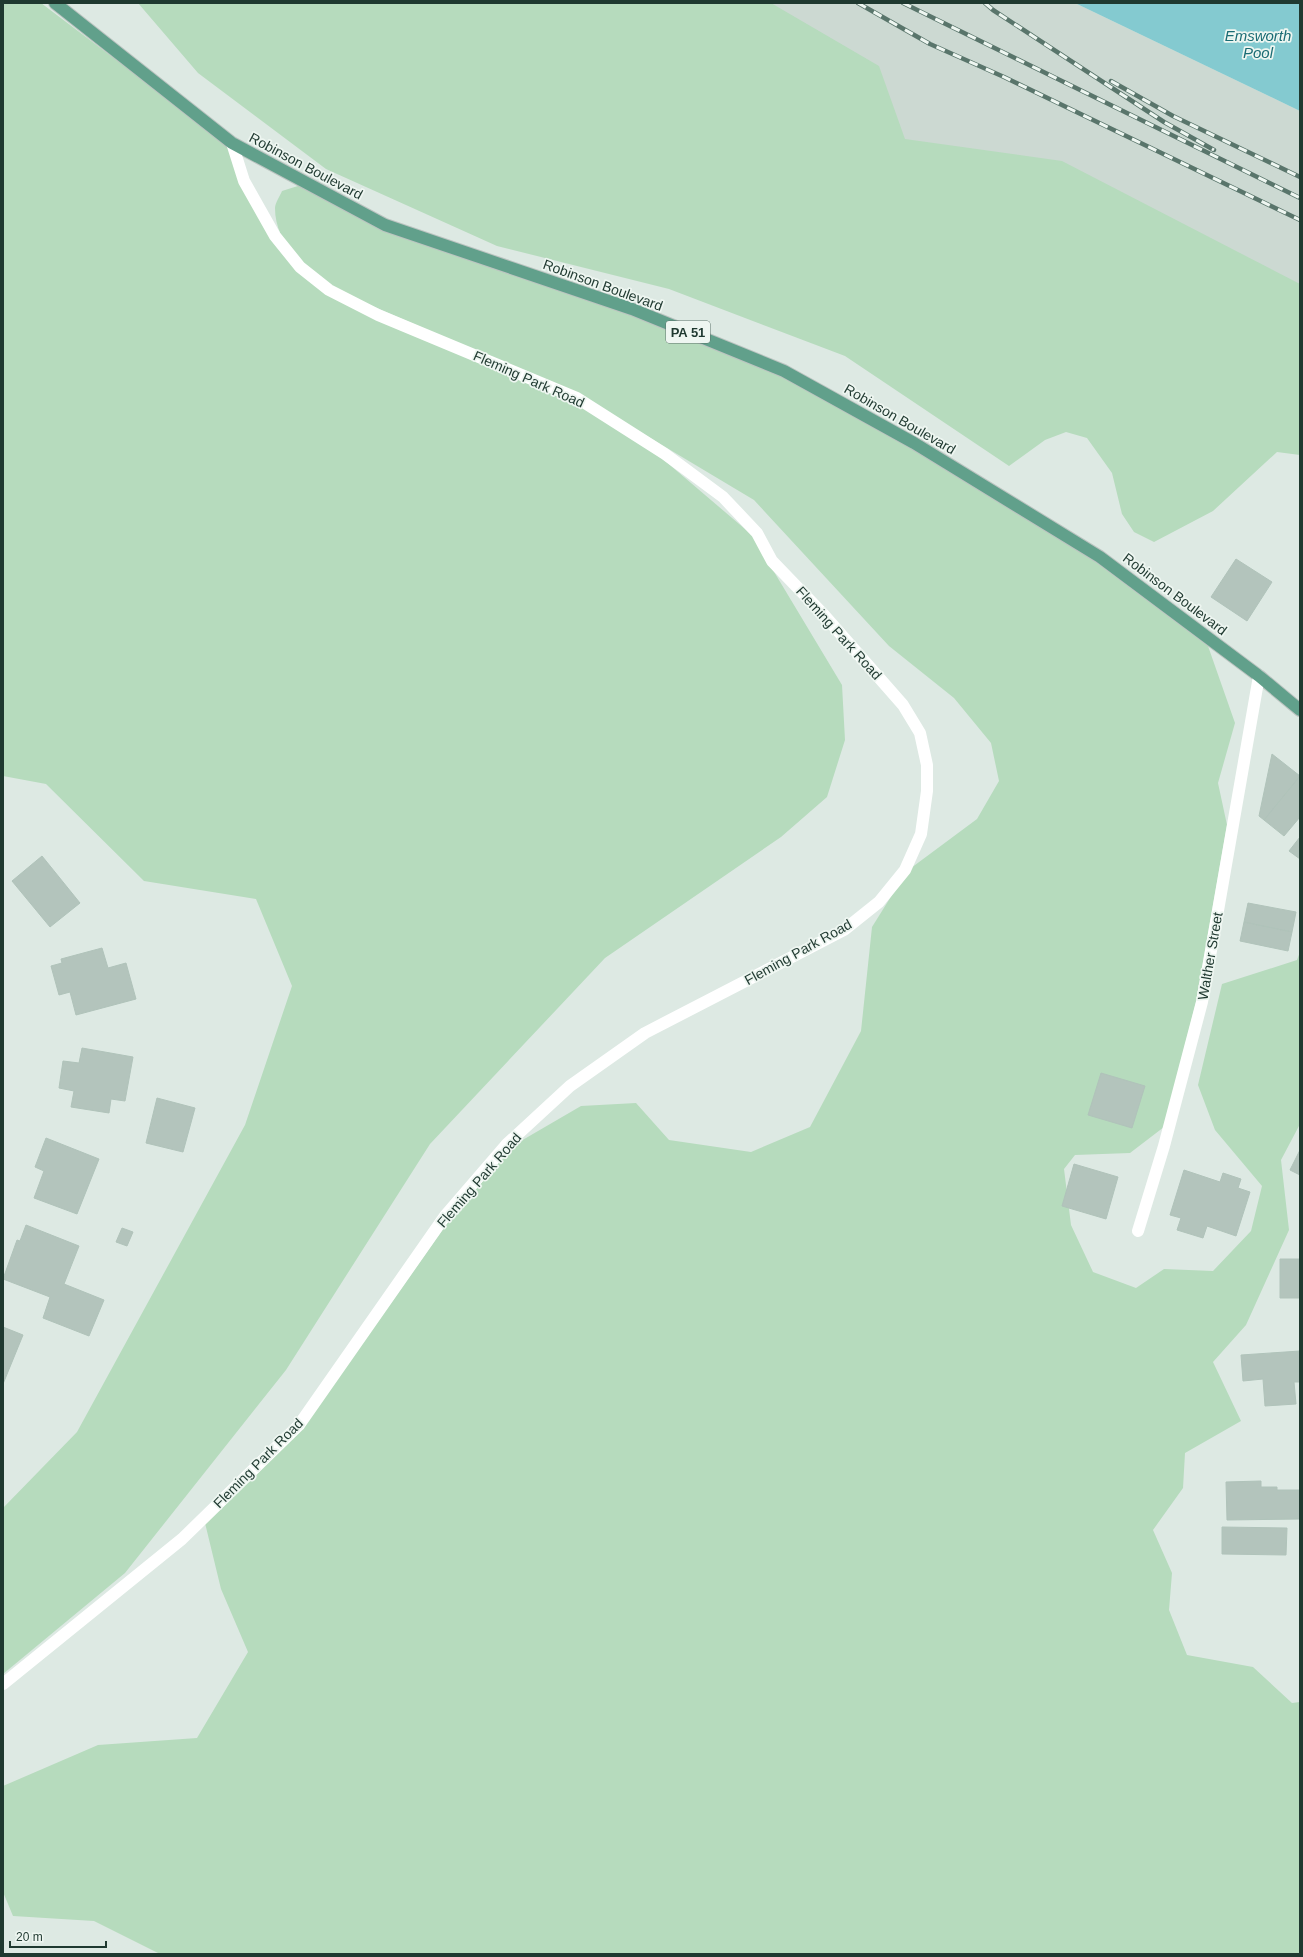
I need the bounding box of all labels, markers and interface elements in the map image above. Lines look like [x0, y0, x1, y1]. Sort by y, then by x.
water label: Emsworth Pool [1225, 27, 1291, 61]
street label: Robinson Boulevard [247, 129, 365, 203]
street label: Robinson Boulevard [541, 256, 665, 314]
road number: PA 51 [666, 321, 710, 343]
street label: Fleming Park Road [471, 347, 587, 411]
street label: Robinson Boulevard [841, 381, 959, 457]
street label: Robinson Boulevard [1120, 550, 1230, 638]
street label: Fleming Park Road [793, 583, 885, 683]
street label: Walther Street [1194, 911, 1226, 1001]
street label: Fleming Park Road [742, 916, 854, 988]
street label: Fleming Park Road [434, 1130, 524, 1230]
street label: Fleming Park Road [210, 1415, 306, 1511]
scale bar [10, 1923, 106, 1949]
text: 20 m [16, 1930, 43, 1944]

